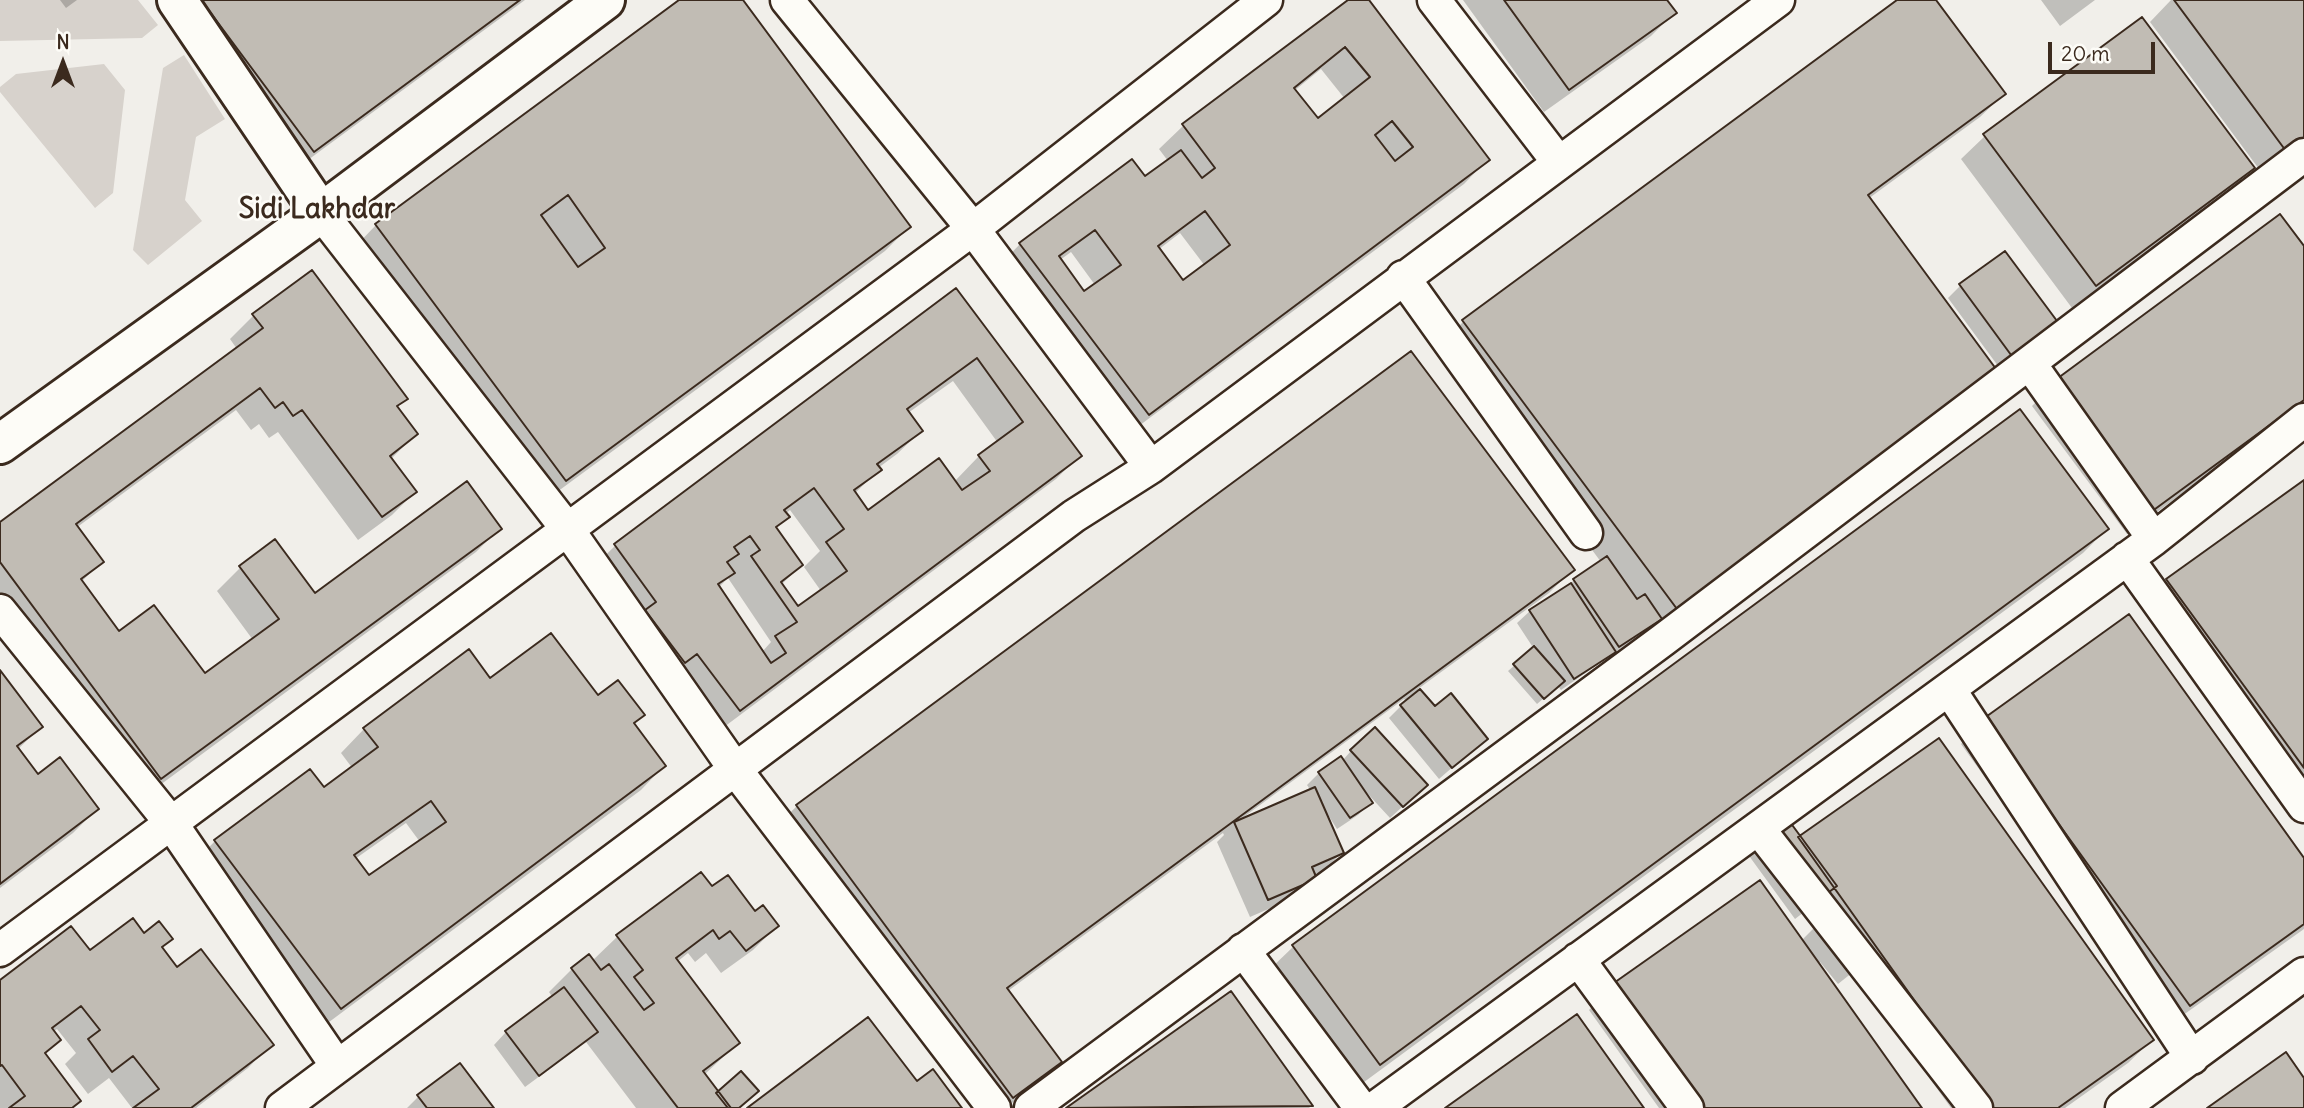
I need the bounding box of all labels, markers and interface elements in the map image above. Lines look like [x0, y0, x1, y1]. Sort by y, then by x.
north arrow [28, 28, 98, 98]
scale bar [2052, 28, 2159, 72]
text: N [56, 30, 70, 54]
text: 20 m [2061, 40, 2110, 67]
district label: Sidi Lakhdar [239, 193, 395, 227]

